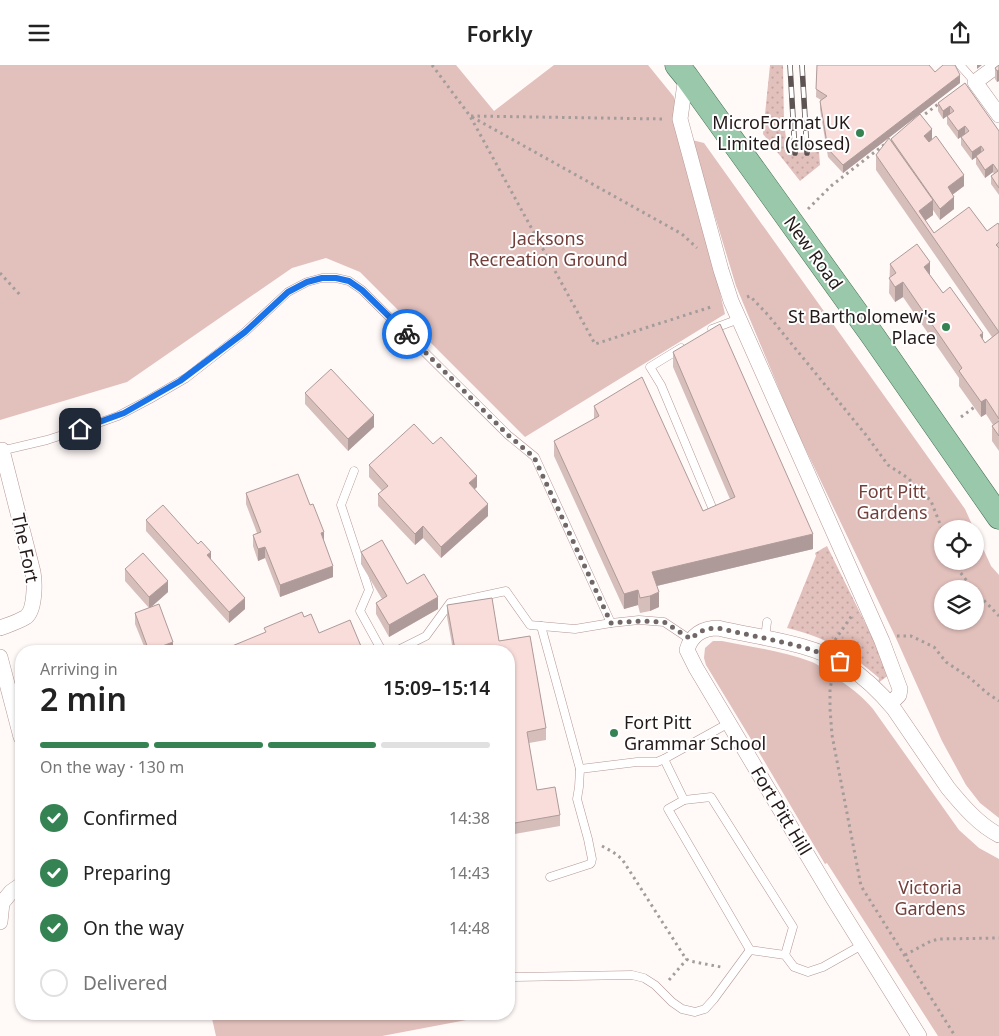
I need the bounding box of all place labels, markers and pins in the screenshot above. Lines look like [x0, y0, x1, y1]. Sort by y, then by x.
place label: MicroFormat UK Limited (closed) [712, 110, 851, 155]
marker: MicroFormat UK Limited (closed) [854, 127, 866, 139]
place label: St Bartholomew's Place [788, 304, 936, 349]
marker: St Bartholomew's Place [940, 321, 952, 333]
pin [59, 408, 101, 450]
pin [819, 640, 861, 682]
place label: Fort Pitt Grammar School [624, 710, 766, 755]
marker: Fort Pitt Grammar School [608, 727, 620, 739]

